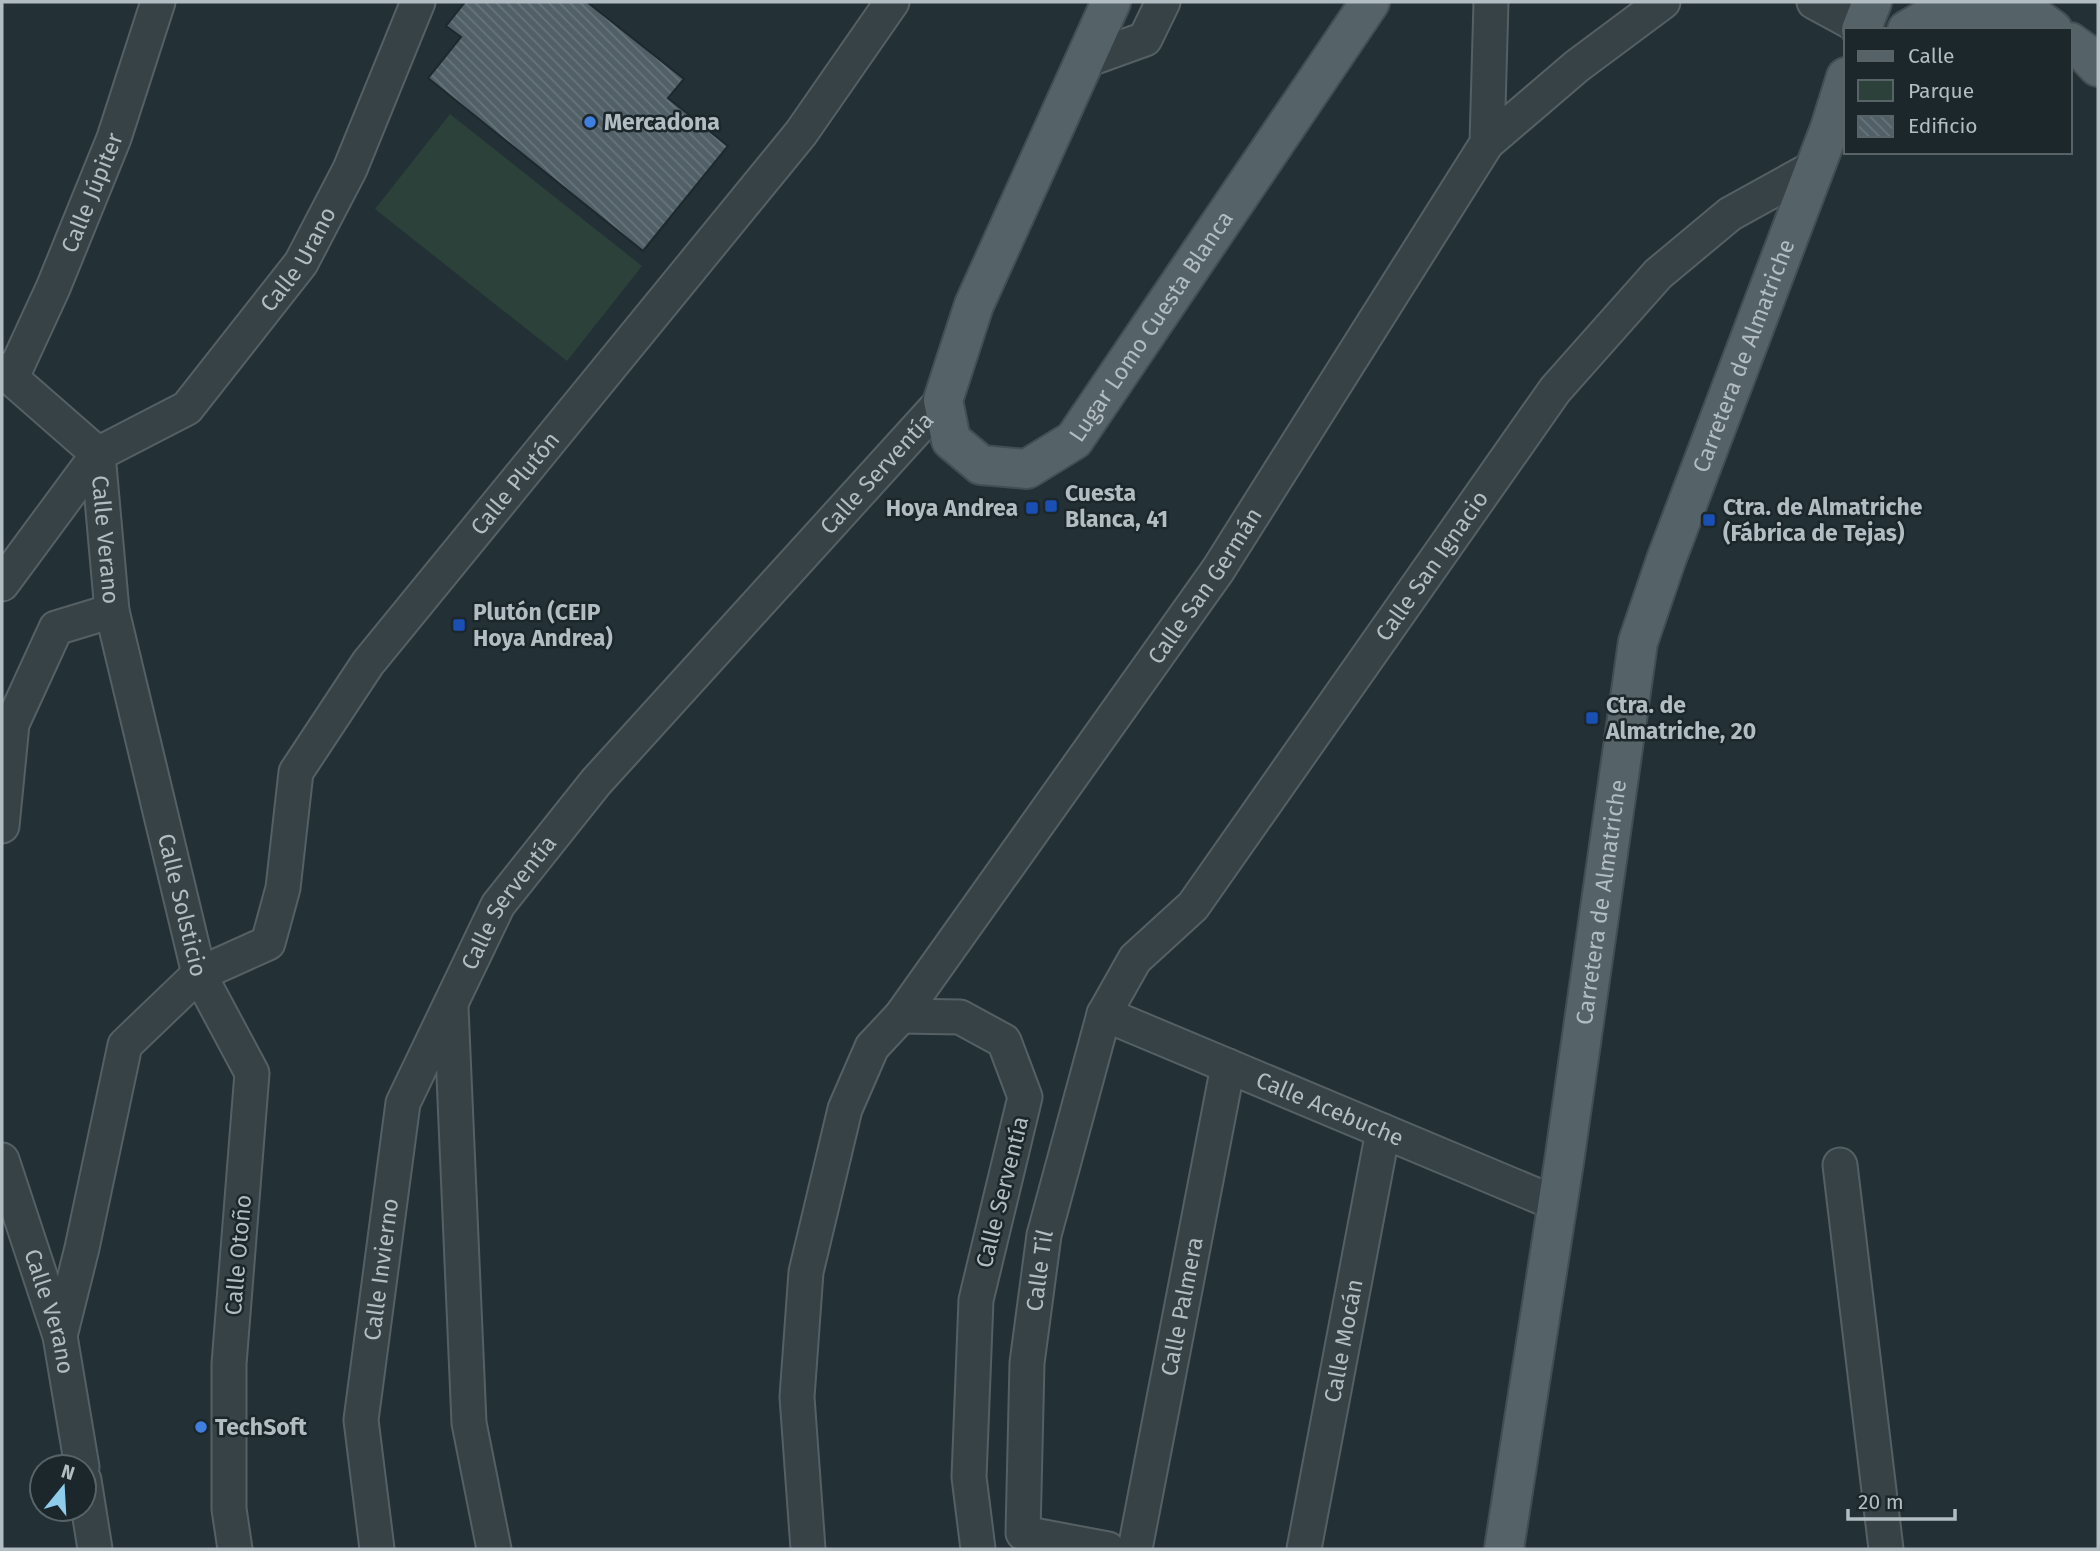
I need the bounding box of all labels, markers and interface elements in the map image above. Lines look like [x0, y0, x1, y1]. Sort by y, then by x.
legend [1844, 28, 2072, 154]
text: Calle [1908, 43, 1954, 69]
text: Parque [1908, 78, 1974, 104]
place label: Mercadona [604, 108, 720, 136]
text: Edificio [1908, 113, 1978, 139]
marker: Mercadona [582, 114, 598, 130]
street label: Calle Júpiter [55, 129, 129, 257]
street label: Calle Urano [254, 202, 342, 317]
street label: Lugar Lomo Cuesta Blanca [1063, 205, 1239, 447]
street label: Carretera de Almatriche [1687, 235, 1801, 476]
street label: Calle Serventía [814, 406, 939, 540]
street label: Calle Plutón [464, 426, 565, 540]
street label: Calle Verano [86, 474, 125, 605]
place label: Cuesta Blanca, 41 [1065, 479, 1168, 533]
street label: Calle San Ignacio [1369, 485, 1494, 646]
place label: Ctra. de Almatriche (Fábrica de Tejas) [1723, 493, 1923, 547]
place label: Hoya Andrea [886, 494, 1018, 522]
marker: Cuesta Blanca, 41 [1043, 498, 1059, 514]
marker: Hoya Andrea [1024, 500, 1040, 516]
street label: Calle San Germán [1142, 502, 1268, 670]
marker: Ctra. de Almatriche (Fábrica de Tejas) [1701, 512, 1717, 528]
place label: Plutón (CEIP Hoya Andrea) [473, 598, 613, 652]
marker: Plutón (CEIP Hoya Andrea) [451, 617, 467, 633]
place label: Ctra. de Almatriche, 20 [1605, 691, 1756, 745]
marker: Ctra. de Almatriche, 20 [1584, 710, 1600, 726]
street label: Carretera de Almatriche [1570, 778, 1632, 1027]
street label: Calle Serventía [455, 829, 562, 974]
street label: Calle Solsticio [152, 831, 213, 979]
street label: Calle Acebuche [1252, 1065, 1408, 1152]
street label: Calle Serventía [970, 1113, 1034, 1271]
street label: Calle Otoño [219, 1193, 257, 1317]
street label: Calle Invierno [358, 1196, 404, 1342]
street label: Calle Til [1020, 1226, 1059, 1313]
street label: Calle Palmera [1155, 1235, 1209, 1378]
street label: Calle Verano [18, 1245, 80, 1376]
street label: Calle Mocán [1318, 1277, 1369, 1405]
place label: TechSoft [215, 1413, 308, 1441]
marker: TechSoft [193, 1419, 209, 1435]
north arrow [28, 1453, 98, 1523]
text: N [59, 1459, 78, 1485]
scale bar [1848, 1478, 1955, 1522]
text: 20 m [1858, 1489, 1904, 1515]

